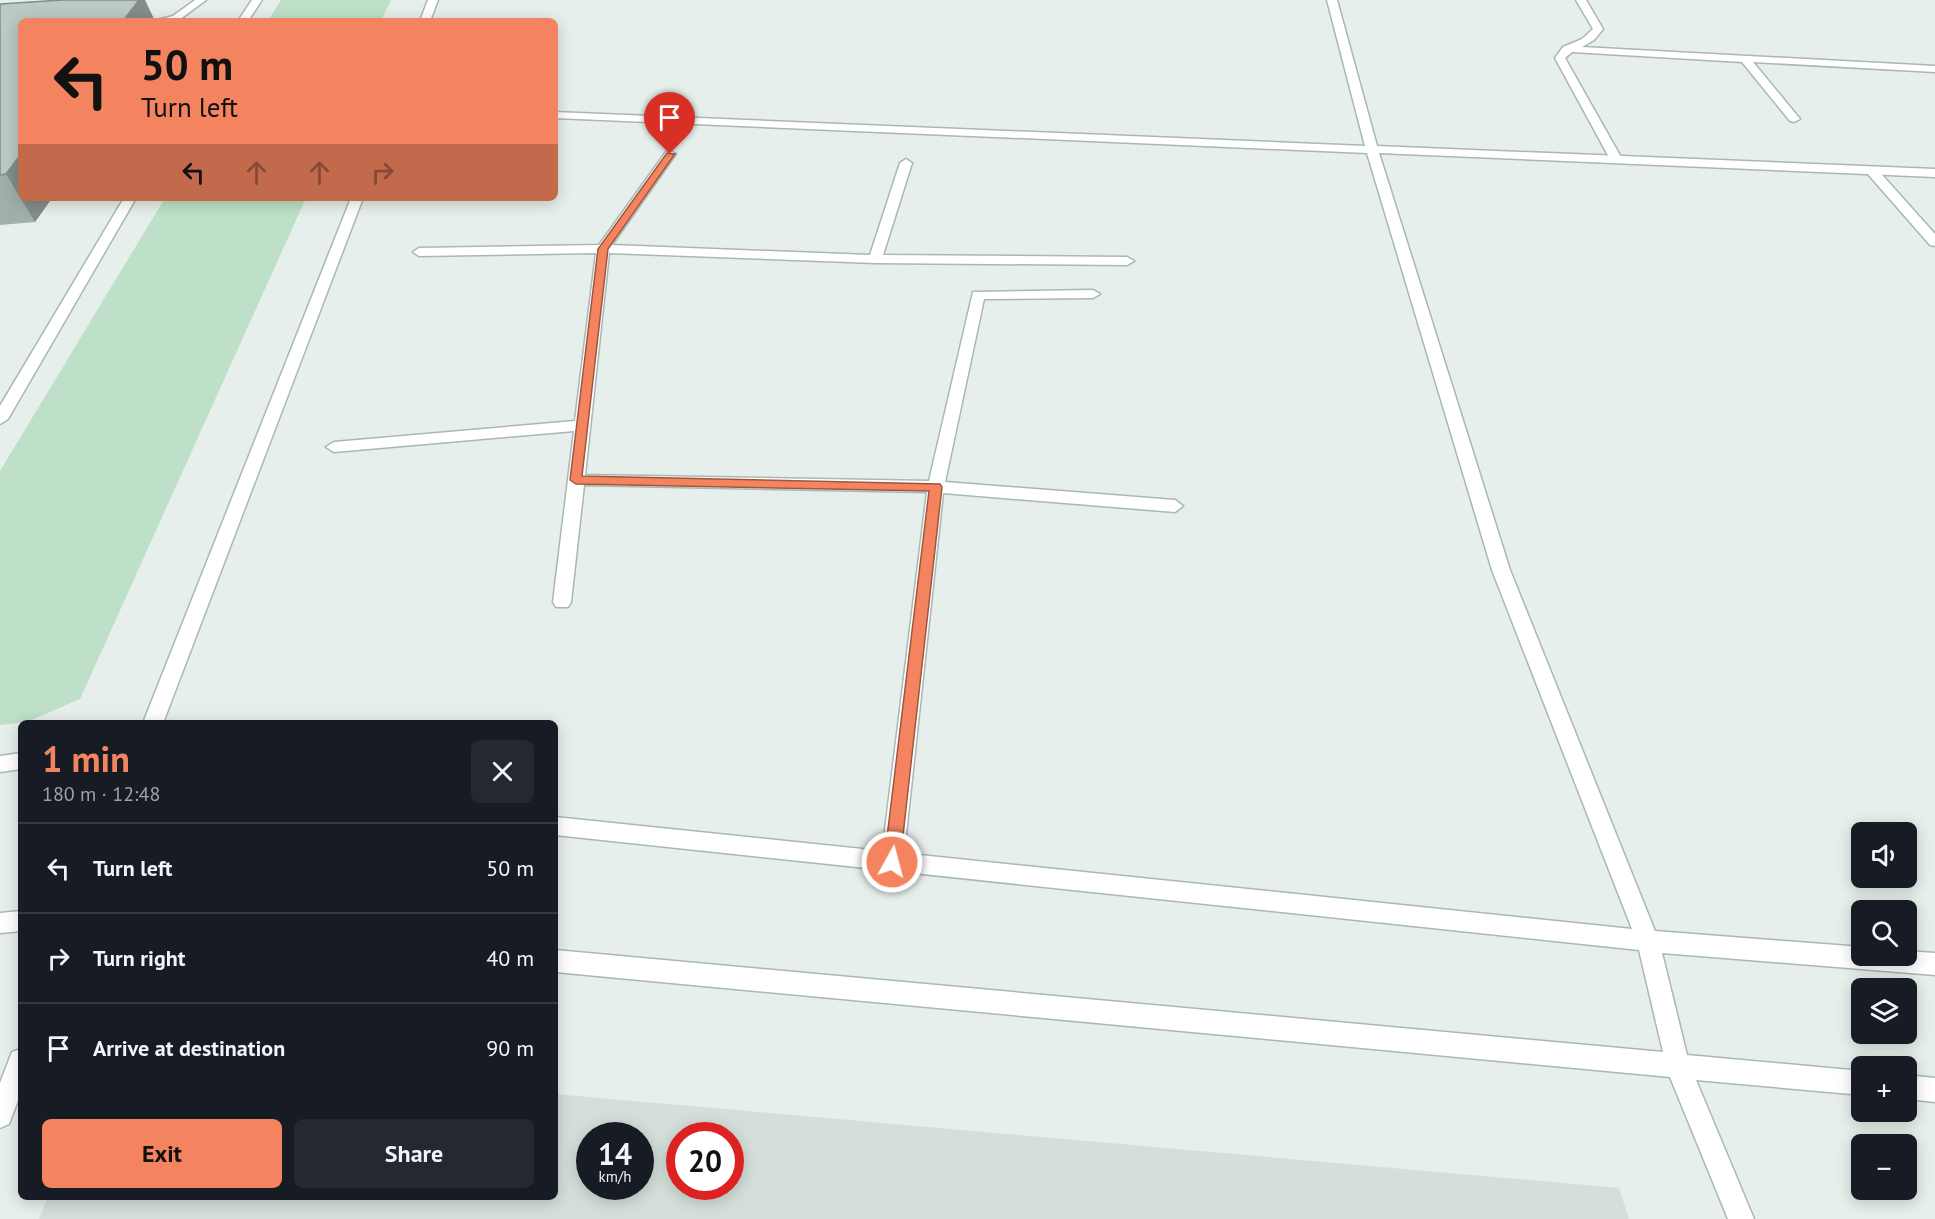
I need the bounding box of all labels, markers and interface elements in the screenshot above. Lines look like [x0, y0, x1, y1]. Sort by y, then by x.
text: 50 m [141, 37, 233, 92]
icon: left [42, 42, 120, 120]
text: Turn left [141, 90, 238, 124]
pin [644, 92, 695, 154]
icon: arrive [653, 101, 686, 134]
icon: left [177, 156, 210, 189]
icon: ahead [240, 156, 273, 189]
icon: ahead [303, 156, 336, 189]
icon: right [366, 156, 399, 189]
text: 1 min [42, 735, 130, 782]
button: close [471, 740, 534, 803]
text: 180 m · 12:48 [42, 781, 160, 807]
map controls [1851, 822, 1917, 1200]
button: sound [1851, 822, 1917, 888]
position arrow [860, 830, 924, 894]
icon: left [42, 852, 75, 885]
text: Turn left [93, 854, 173, 882]
text: 50 m [486, 854, 534, 882]
button: search [1851, 900, 1917, 966]
icon: right [42, 942, 75, 975]
text: Turn right [93, 944, 185, 972]
text: 40 m [486, 944, 534, 972]
button: layers [1851, 978, 1917, 1044]
icon: arrive [42, 1032, 75, 1065]
text: Arrive at destination [93, 1034, 285, 1062]
text: 90 m [486, 1034, 534, 1062]
button: + [1851, 1056, 1917, 1122]
button: Exit [42, 1119, 282, 1188]
button: Share [294, 1119, 534, 1188]
speed limit sign: 20 [666, 1122, 744, 1200]
text: 14 [598, 1134, 632, 1173]
button: − [1851, 1134, 1917, 1200]
text: km/h [599, 1167, 631, 1186]

